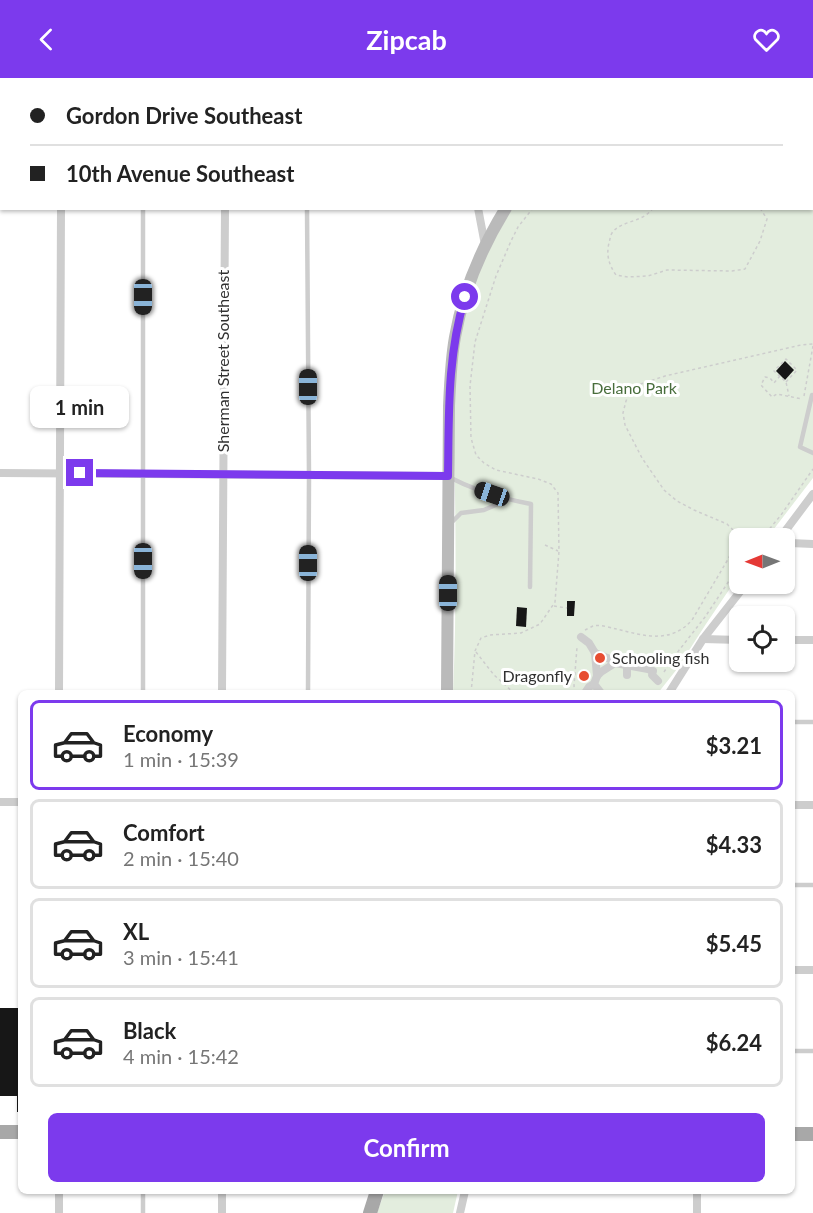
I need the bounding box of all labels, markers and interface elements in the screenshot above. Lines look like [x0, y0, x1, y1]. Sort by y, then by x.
icon: back [30, 23, 63, 56]
text: Zipcab [366, 23, 447, 56]
icon: heart [750, 23, 783, 56]
text: Gordon Drive Southeast [66, 102, 302, 129]
text: 10th Avenue Southeast [66, 160, 294, 187]
street label: Sherman Street Southeast [213, 270, 232, 452]
car [134, 279, 152, 315]
route start [451, 283, 478, 310]
car [299, 369, 317, 405]
park label: Delano Park [591, 378, 678, 397]
callout: 1 min [31, 386, 130, 428]
text: 1 min [55, 395, 104, 419]
route end [66, 459, 93, 486]
car [472, 480, 512, 508]
north arrow [729, 528, 795, 594]
map controls [729, 528, 795, 672]
car [134, 543, 152, 579]
car [299, 545, 317, 581]
car [439, 575, 457, 611]
button: locate [729, 606, 795, 672]
place label: Schooling fish [612, 648, 709, 667]
marker: Schooling fish [593, 651, 607, 665]
place label: Dragonfly [503, 666, 573, 685]
marker: Dragonfly [577, 669, 591, 683]
icon: car [51, 718, 105, 772]
text: Economy [123, 720, 213, 747]
text: $3.21 [706, 732, 762, 759]
text: 1 min · 15:39 [123, 747, 239, 771]
icon: car [51, 817, 105, 871]
text: Comfort [123, 819, 205, 846]
text: $4.33 [706, 831, 762, 858]
text: 2 min · 15:40 [123, 846, 239, 870]
icon: car [51, 916, 105, 970]
text: XL [123, 918, 149, 945]
text: $5.45 [706, 930, 762, 957]
text: 3 min · 15:41 [123, 945, 239, 969]
icon: car [51, 1015, 105, 1069]
text: Black [123, 1017, 176, 1044]
text: $6.24 [706, 1029, 762, 1056]
text: 4 min · 15:42 [123, 1044, 239, 1068]
button: Confirm [48, 1113, 765, 1182]

